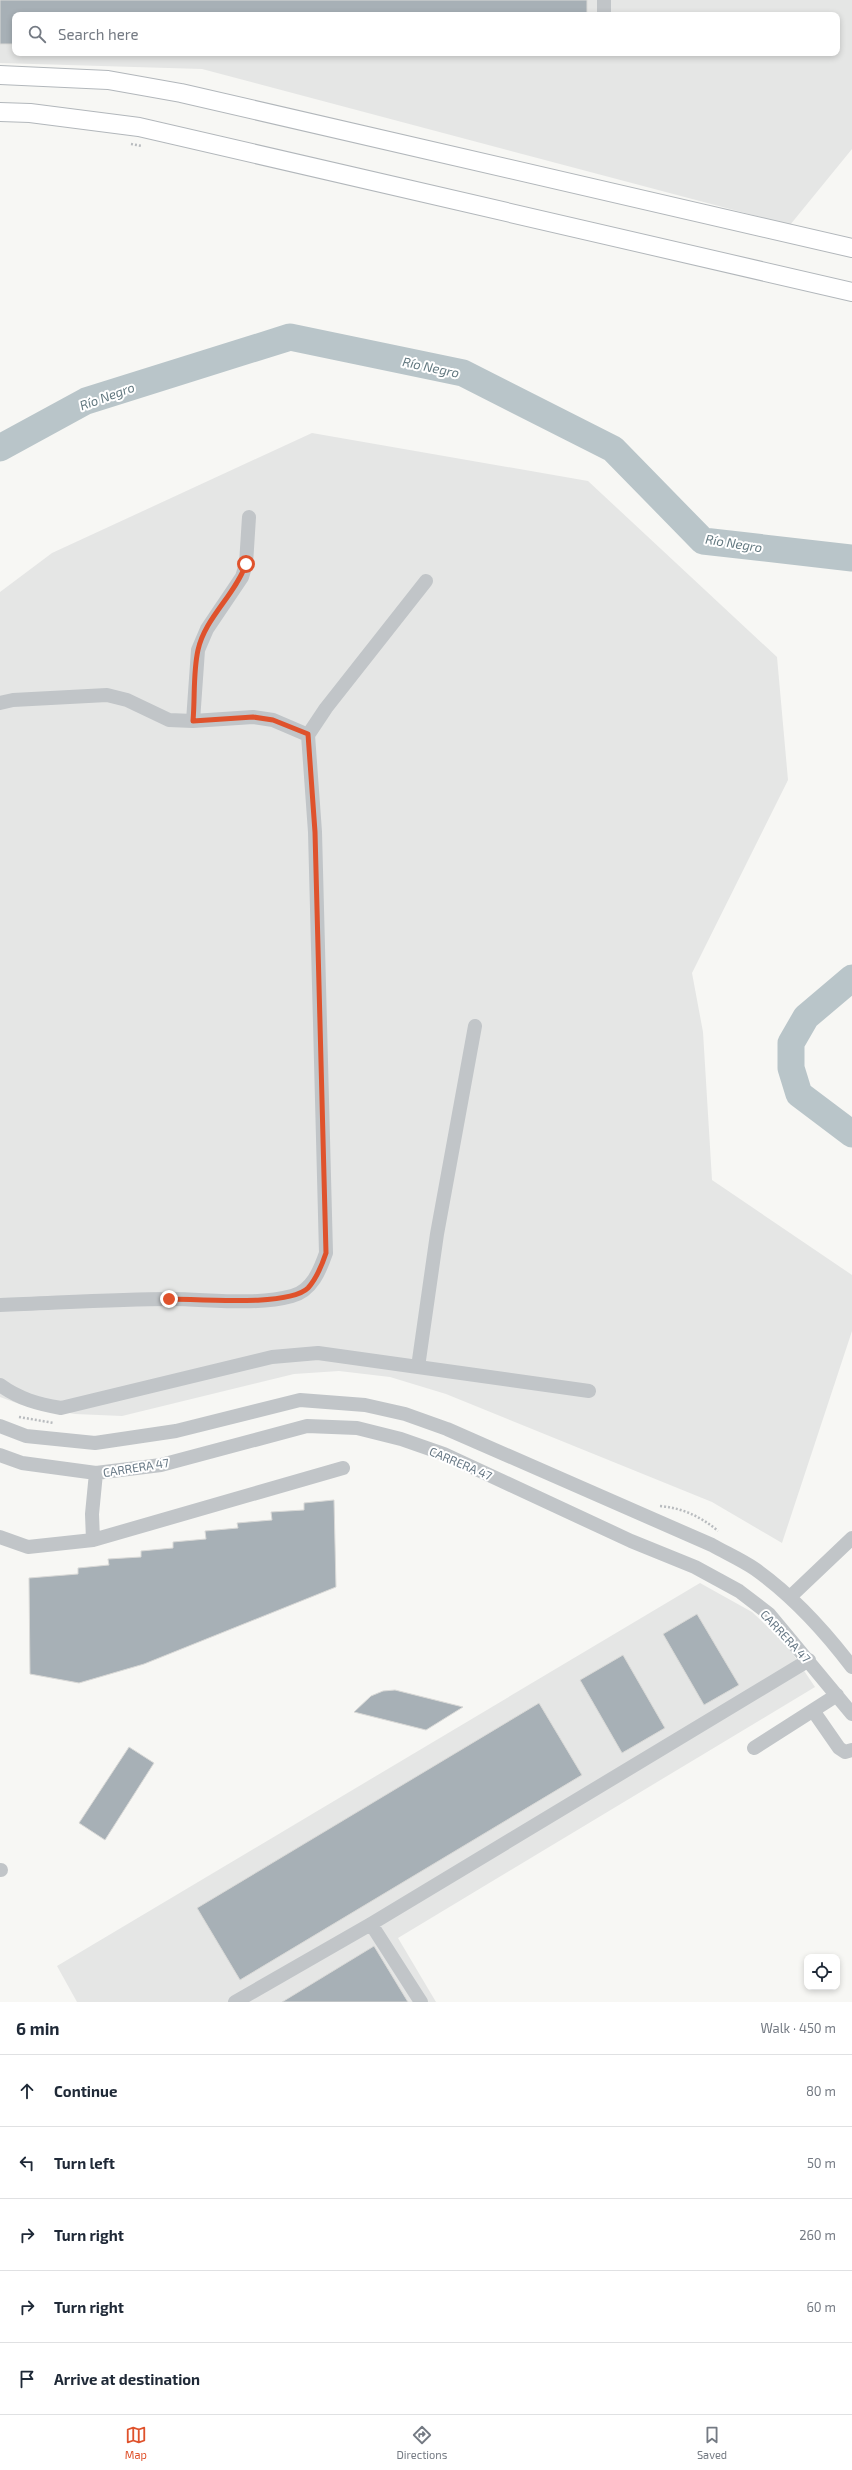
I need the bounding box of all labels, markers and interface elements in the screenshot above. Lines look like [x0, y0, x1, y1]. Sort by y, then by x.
search box [12, 12, 840, 56]
icon: search [26, 23, 48, 45]
text: Search here [58, 25, 139, 43]
water label: Río Negro [401, 353, 461, 381]
water label: Río Negro [77, 379, 137, 413]
water label: Río Negro [704, 531, 764, 555]
route start [237, 555, 255, 573]
route end [160, 1290, 178, 1308]
street label: CARRERA 47 [428, 1444, 494, 1482]
street label: CARRERA 47 [102, 1455, 170, 1479]
street label: CARRERA 47 [758, 1607, 814, 1665]
map controls [804, 1954, 840, 1990]
button: locate [804, 1954, 840, 1990]
text: 6 min [16, 2018, 60, 2038]
text: Walk · 450 m [760, 2020, 836, 2036]
icon: ahead [16, 2080, 38, 2102]
text: Continue [54, 2082, 117, 2100]
text: 80 m [806, 2083, 836, 2099]
icon: left [16, 2152, 38, 2174]
text: Turn left [54, 2154, 115, 2172]
text: 50 m [807, 2155, 836, 2171]
icon: right [16, 2224, 38, 2246]
text: Turn right [54, 2226, 124, 2244]
text: 260 m [799, 2227, 836, 2243]
icon: right [16, 2296, 38, 2318]
text: Turn right [54, 2298, 124, 2316]
text: 60 m [806, 2299, 836, 2315]
icon: arrive [16, 2368, 38, 2390]
text: Arrive at destination [54, 2370, 200, 2388]
tab: Map [125, 2424, 147, 2461]
tab: Directions [397, 2424, 447, 2461]
tab: Saved [697, 2424, 727, 2461]

